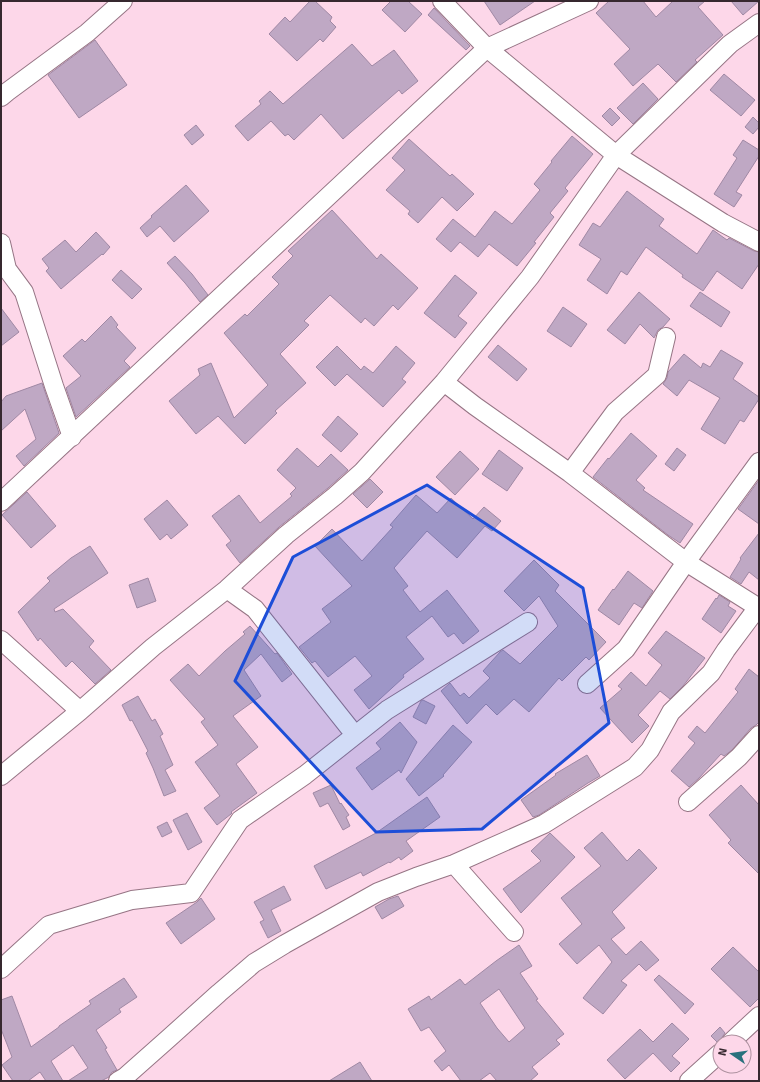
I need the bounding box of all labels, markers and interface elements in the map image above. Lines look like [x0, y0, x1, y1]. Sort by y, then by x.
north arrow [712, 1034, 752, 1074]
text: N [716, 1047, 730, 1057]

